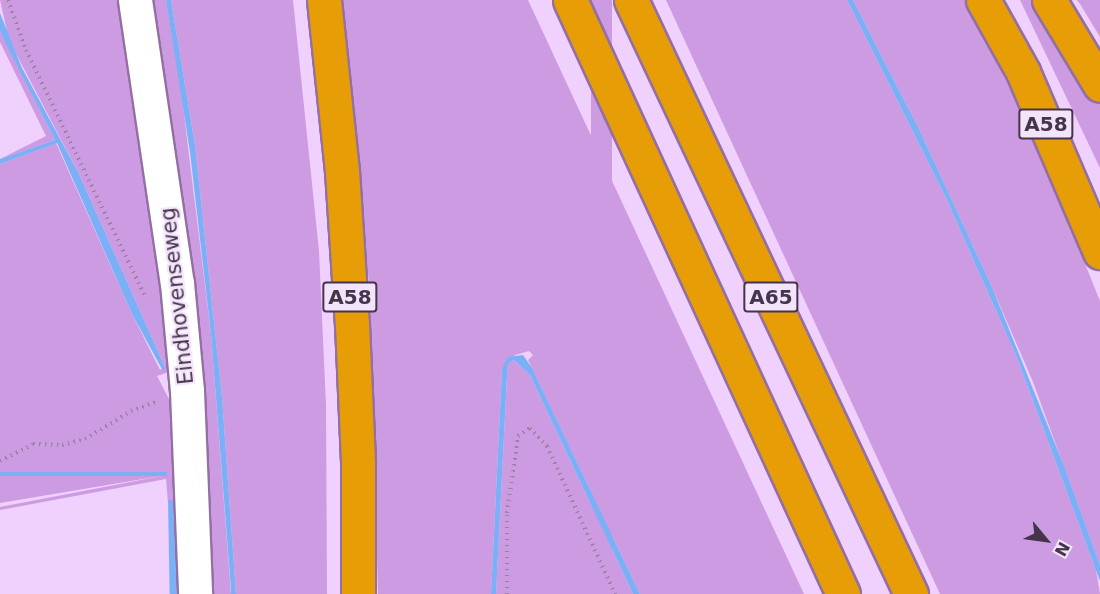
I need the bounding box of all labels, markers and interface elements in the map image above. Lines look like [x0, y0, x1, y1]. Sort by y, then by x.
road number: A58 [1018, 107, 1074, 141]
street label: Eindhovenseweg [155, 206, 199, 386]
road number: A58 [322, 280, 378, 314]
road number: A65 [742, 280, 800, 314]
north arrow [1016, 510, 1076, 570]
text: N [1051, 539, 1074, 559]

